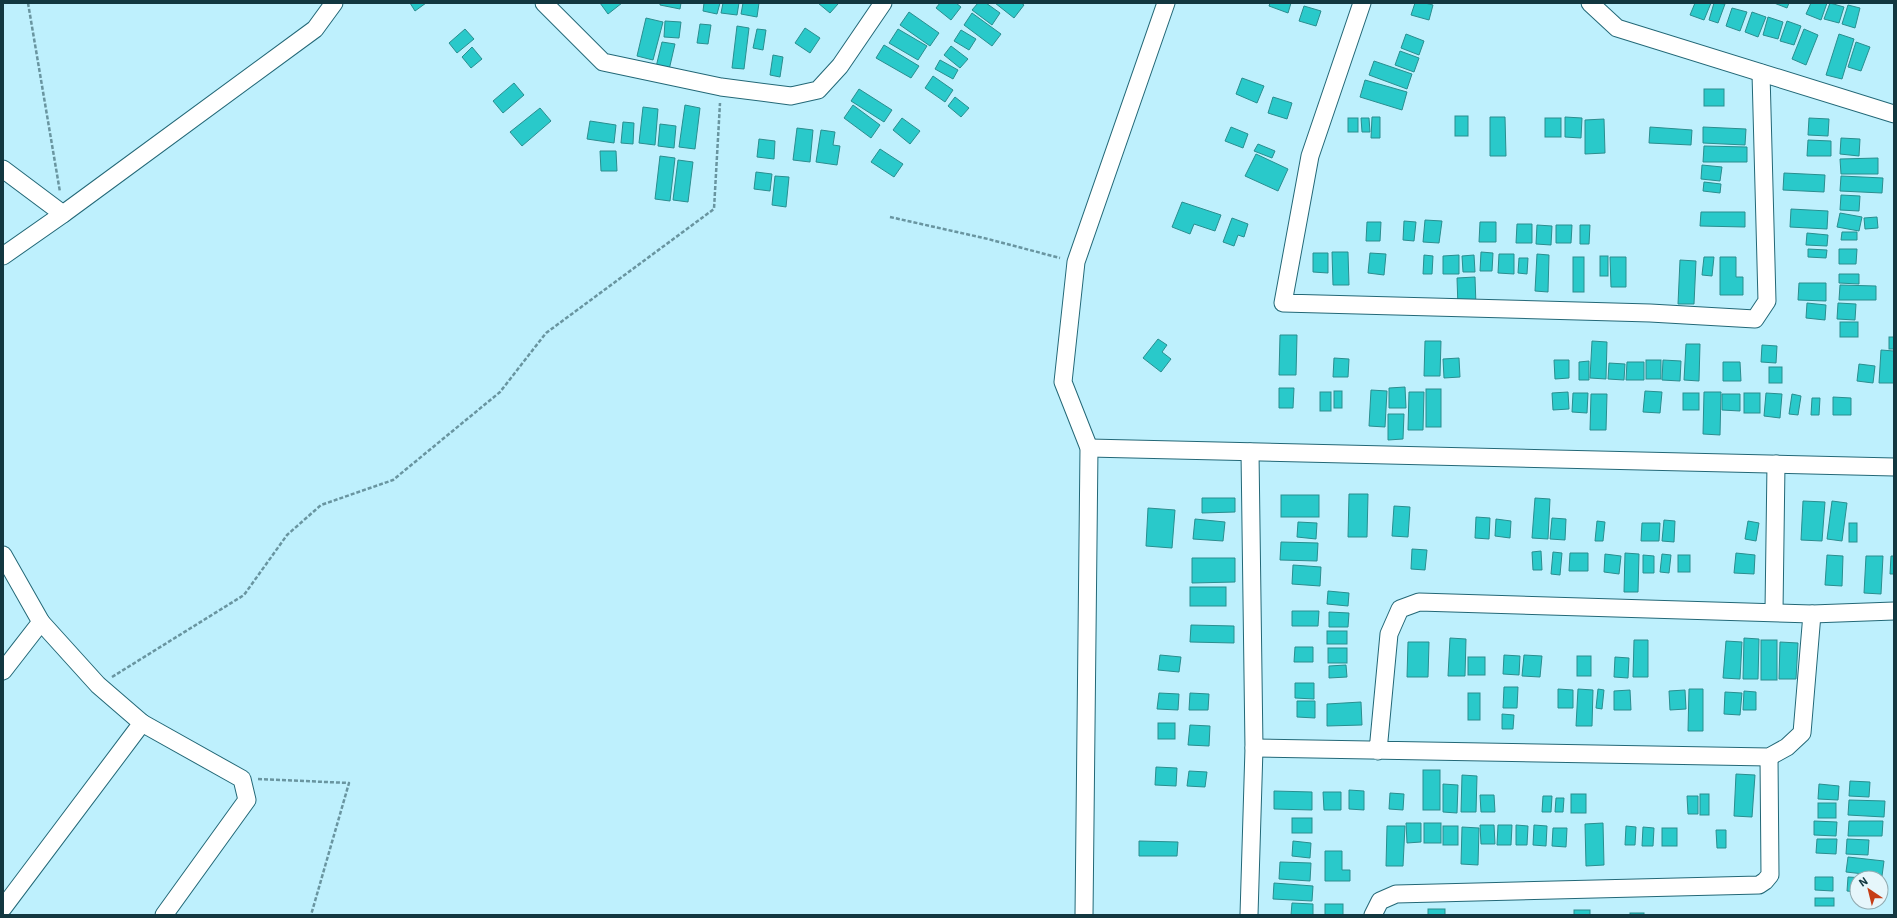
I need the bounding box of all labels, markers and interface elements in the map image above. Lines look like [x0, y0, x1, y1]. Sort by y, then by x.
north arrow [1849, 870, 1889, 910]
text: N [1856, 874, 1871, 890]

